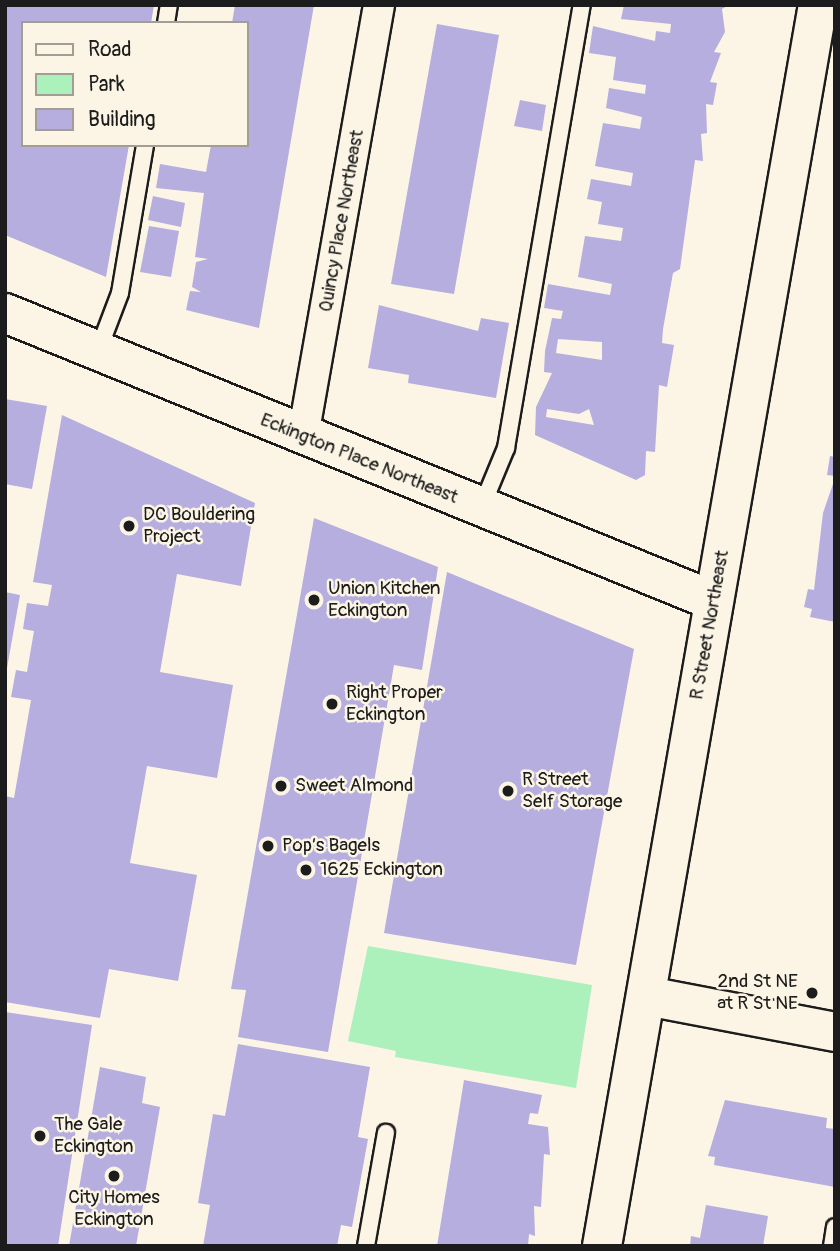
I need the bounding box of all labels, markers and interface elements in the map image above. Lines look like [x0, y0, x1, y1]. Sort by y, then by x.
legend [21, 21, 248, 147]
text: Road [88, 36, 132, 63]
text: Park [88, 71, 125, 98]
text: Building [88, 106, 155, 133]
street label: Quincy Place Northeast [315, 128, 369, 314]
street label: Eckington Place Northeast [257, 409, 461, 509]
place label: DC Bouldering Project [143, 504, 255, 548]
marker: DC Bouldering Project [121, 518, 137, 534]
street label: R Street Northeast [686, 548, 734, 702]
place label: Union Kitchen Eckington [328, 578, 440, 622]
marker: Union Kitchen Eckington [306, 592, 322, 608]
place label: Right Proper Eckington [346, 682, 443, 726]
marker: Right Proper Eckington [324, 696, 340, 712]
place label: R Street Self Storage [522, 769, 622, 813]
place label: Sweet Almond [295, 775, 413, 797]
marker: Sweet Almond [273, 778, 289, 794]
marker: R Street Self Storage [500, 783, 516, 799]
place label: Pop’s Bagels [282, 835, 380, 857]
marker: Pop’s Bagels [260, 838, 276, 854]
place label: 1625 Eckington [320, 859, 443, 881]
marker: 1625 Eckington [298, 862, 314, 878]
place label: 2nd St NE at R St NE [717, 971, 798, 1015]
marker: 2nd St NE at R St NE [804, 985, 820, 1001]
place label: The Gale Eckington [54, 1114, 133, 1158]
marker: The Gale Eckington [32, 1128, 48, 1144]
marker: City Homes Eckington [106, 1168, 122, 1184]
place label: City Homes Eckington [68, 1187, 160, 1231]

